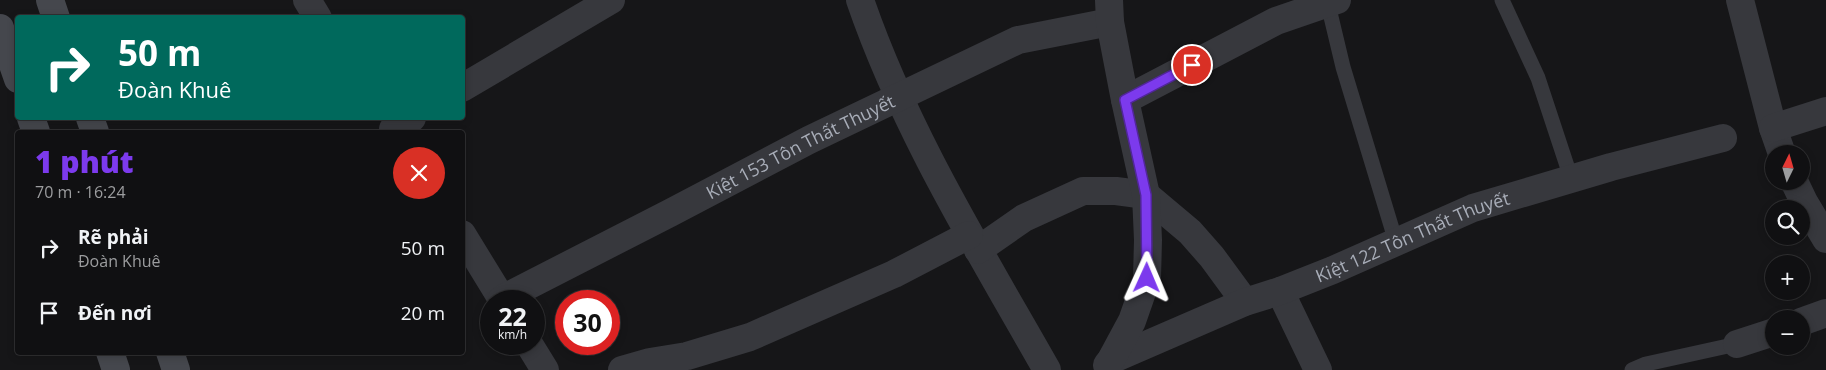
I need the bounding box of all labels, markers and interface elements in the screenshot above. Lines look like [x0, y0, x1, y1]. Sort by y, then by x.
text: 50 m [118, 29, 201, 76]
icon: right [35, 35, 100, 100]
pin [1171, 44, 1213, 86]
icon: arrive [1178, 51, 1206, 79]
text: Đoàn Khuê [118, 74, 231, 104]
street label: Kiệt 153 Tôn Thất Thuyết [702, 89, 899, 204]
text: 1 phút [35, 141, 134, 182]
north arrow [1765, 145, 1810, 190]
map controls [1765, 145, 1810, 355]
button: close [393, 147, 445, 199]
text: 70 m · 16:24 [35, 181, 126, 203]
street label: Kiệt 122 Tôn Thất Thuyết [1312, 186, 1512, 288]
button: search [1765, 200, 1810, 245]
text: Rẽ phải [78, 224, 149, 250]
icon: right [35, 234, 63, 262]
text: 50 m [401, 235, 445, 261]
text: Đoàn Khuê [78, 250, 161, 272]
position arrow [1120, 251, 1172, 303]
button: + [1765, 255, 1810, 300]
speed limit sign: 30 [555, 290, 620, 355]
icon: arrive [35, 299, 63, 327]
text: 22 [498, 299, 527, 333]
text: Đến nơi [78, 300, 152, 326]
text: 20 m [401, 300, 445, 326]
button: − [1765, 310, 1810, 355]
text: km/h [498, 326, 527, 343]

